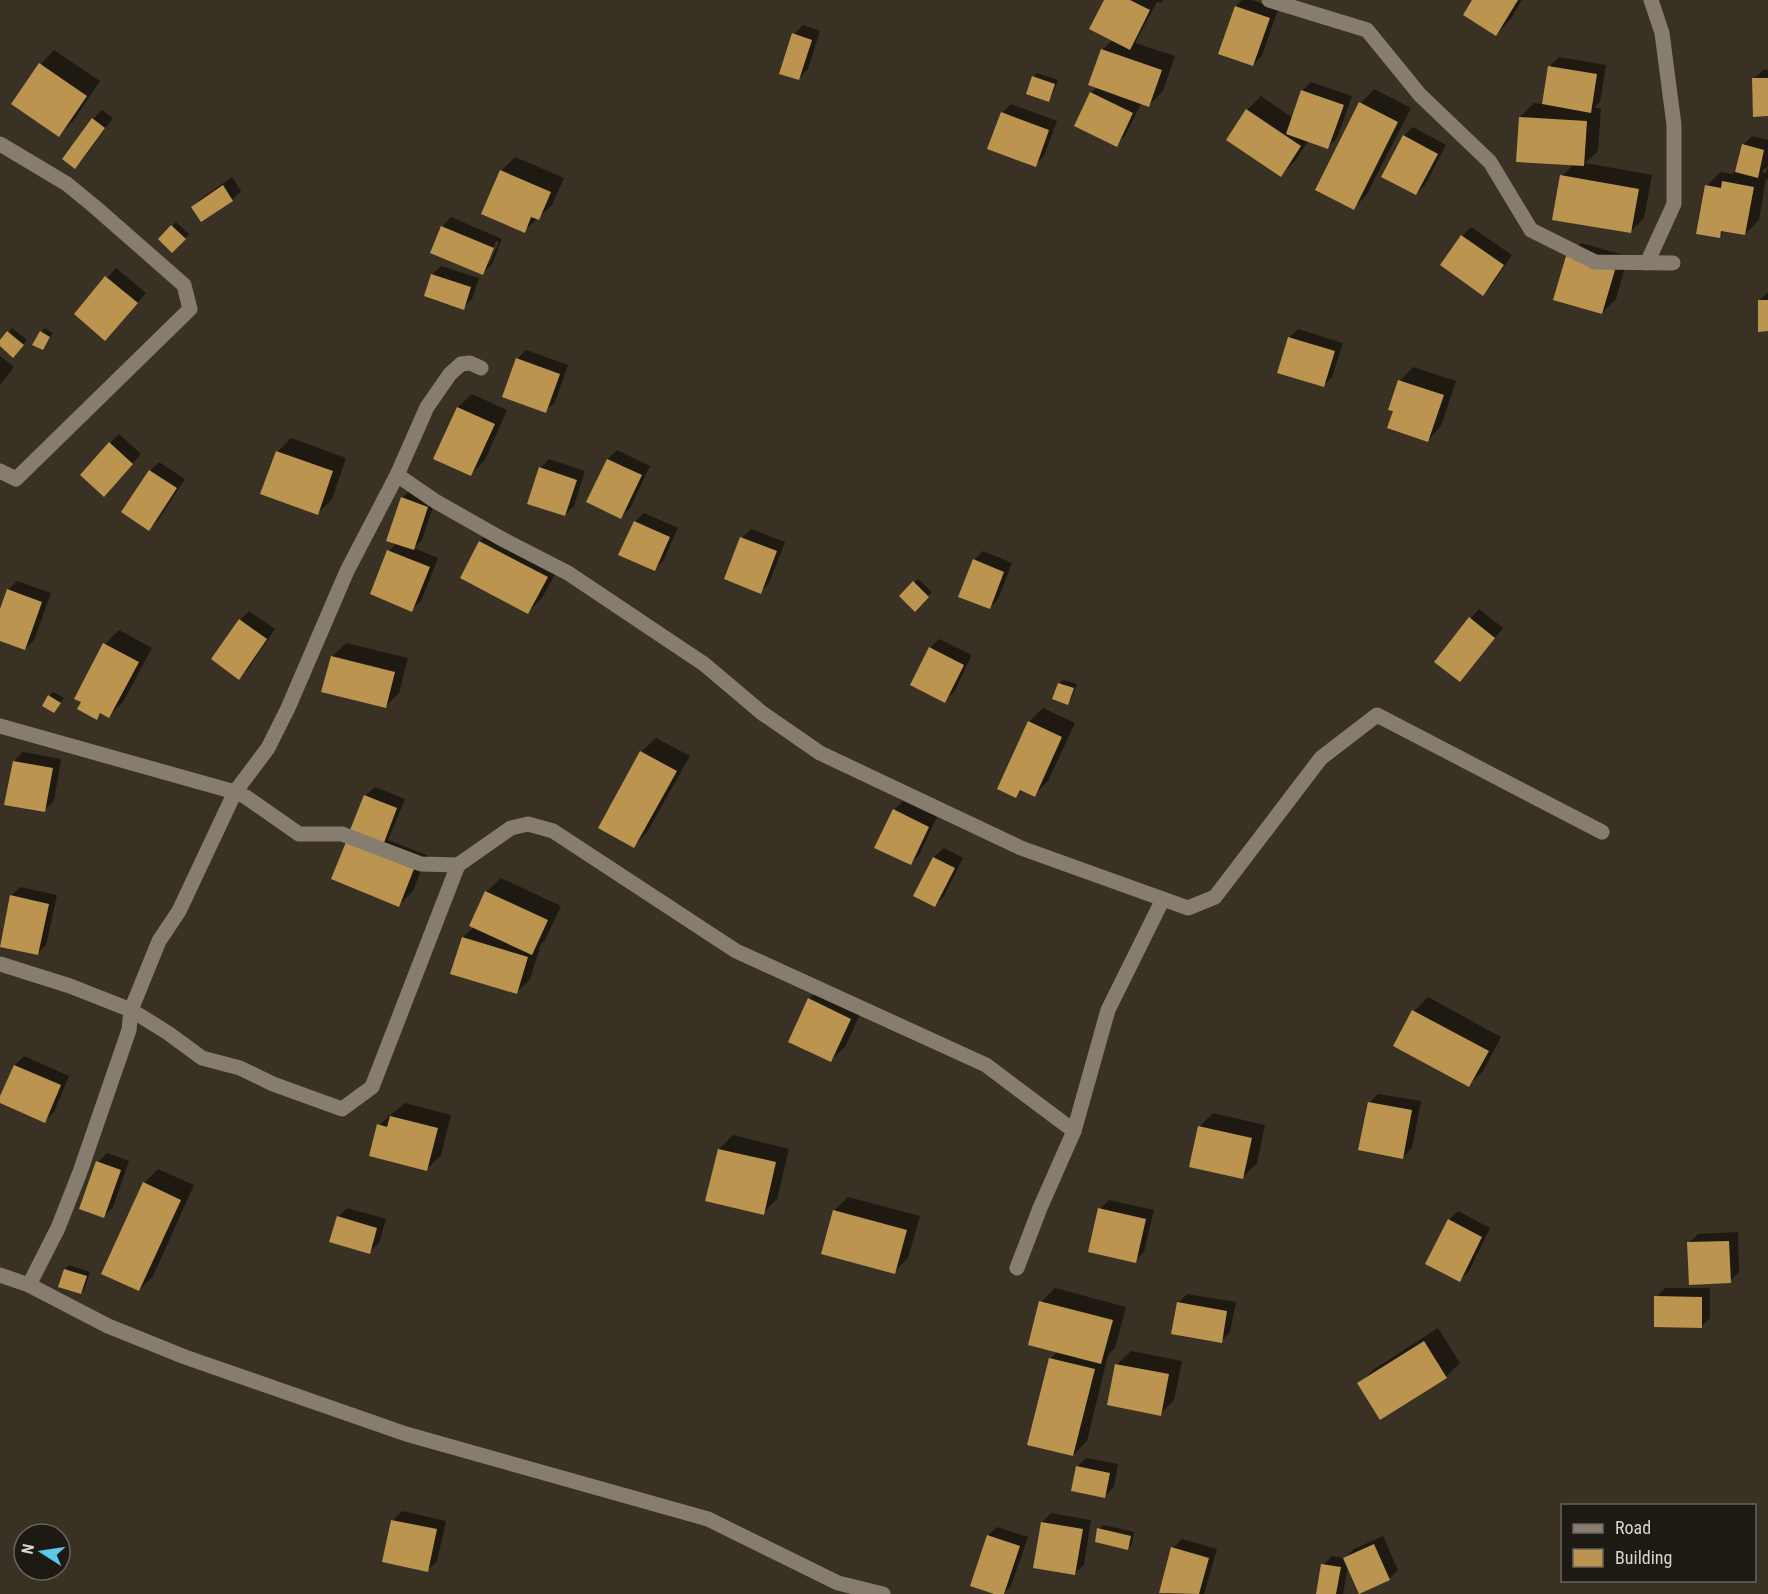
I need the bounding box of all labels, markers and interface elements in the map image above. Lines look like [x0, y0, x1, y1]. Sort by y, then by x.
legend [1561, 1504, 1756, 1582]
text: Road [1615, 1517, 1651, 1538]
north arrow [12, 1522, 72, 1582]
text: N [18, 1542, 38, 1556]
text: Building [1615, 1547, 1672, 1568]

